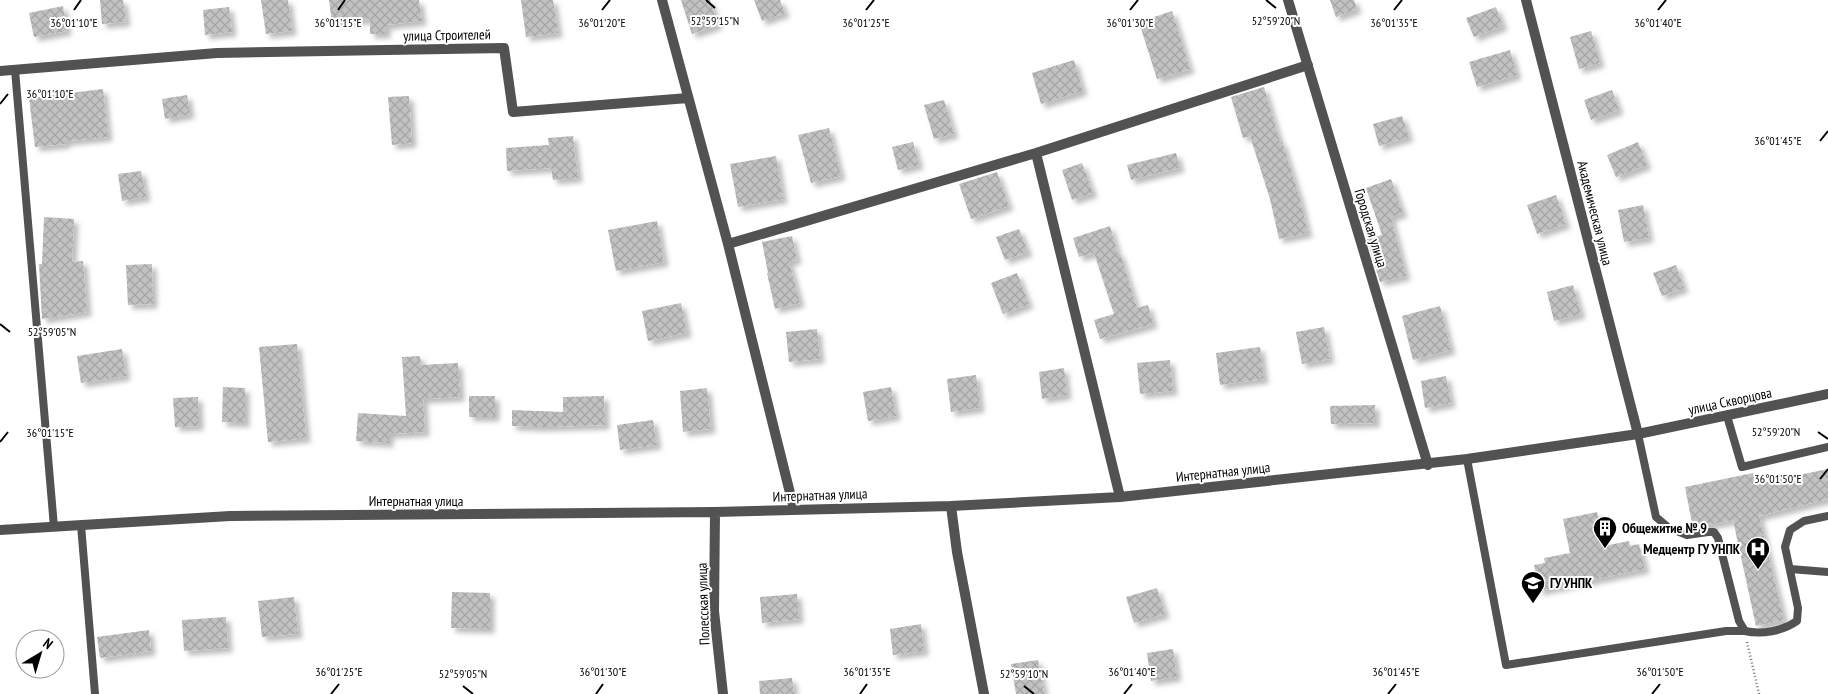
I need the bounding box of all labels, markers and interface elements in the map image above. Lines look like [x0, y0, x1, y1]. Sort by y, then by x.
text: 52°59'15"N [691, 13, 739, 28]
text: 52°59'20"N [1252, 13, 1300, 28]
text: 36°01'10"E [50, 15, 98, 30]
text: 36°01'15"E [314, 15, 362, 30]
text: 36°01'20"E [578, 15, 626, 30]
text: 36°01'25"E [842, 15, 890, 30]
text: 36°01'30"E [1106, 15, 1154, 30]
text: 36°01'35"E [1370, 15, 1418, 30]
text: 36°01'40"E [1634, 15, 1682, 30]
street label: улица Строителей [403, 25, 491, 45]
text: 36°01'10"E [26, 86, 74, 101]
text: 36°01'45"E [1754, 133, 1802, 148]
street label: Академическая улица [1573, 159, 1617, 267]
street label: Городская улица [1351, 187, 1391, 269]
text: 52°59'05"N [28, 324, 76, 339]
street label: улица Скворцова [1687, 383, 1773, 419]
text: 52°59'20"N [1752, 424, 1800, 439]
text: 36°01'15"E [26, 425, 74, 440]
street label: Интернатная улица [1175, 458, 1271, 486]
text: 36°01'50"E [1754, 471, 1802, 486]
street label: Интернатная улица [772, 484, 868, 506]
street label: Интернатная улица [369, 492, 463, 510]
building icon: Общежитие № 9 [1592, 515, 1618, 549]
place label: Общежитие № 9 [1622, 519, 1707, 537]
hospital icon: Медцентр ГУ УНПК [1745, 536, 1771, 570]
place label: Медцентр ГУ УНПК [1643, 540, 1741, 558]
street label: Полесская улица [693, 562, 713, 646]
school or university icon: ГУ УНПК [1520, 570, 1546, 604]
place label: ГУ УНПК [1550, 574, 1593, 592]
north arrow [15, 629, 65, 679]
text: N [39, 634, 57, 653]
text: 36°01'25"E [315, 664, 363, 679]
text: 36°01'30"E [579, 664, 627, 679]
text: 36°01'35"E [843, 664, 891, 679]
text: 36°01'40"E [1108, 664, 1156, 679]
text: 36°01'45"E [1372, 664, 1420, 679]
text: 36°01'50"E [1636, 664, 1684, 679]
text: 52°59'05"N [439, 666, 487, 681]
text: 52°59'10"N [1000, 666, 1048, 681]

